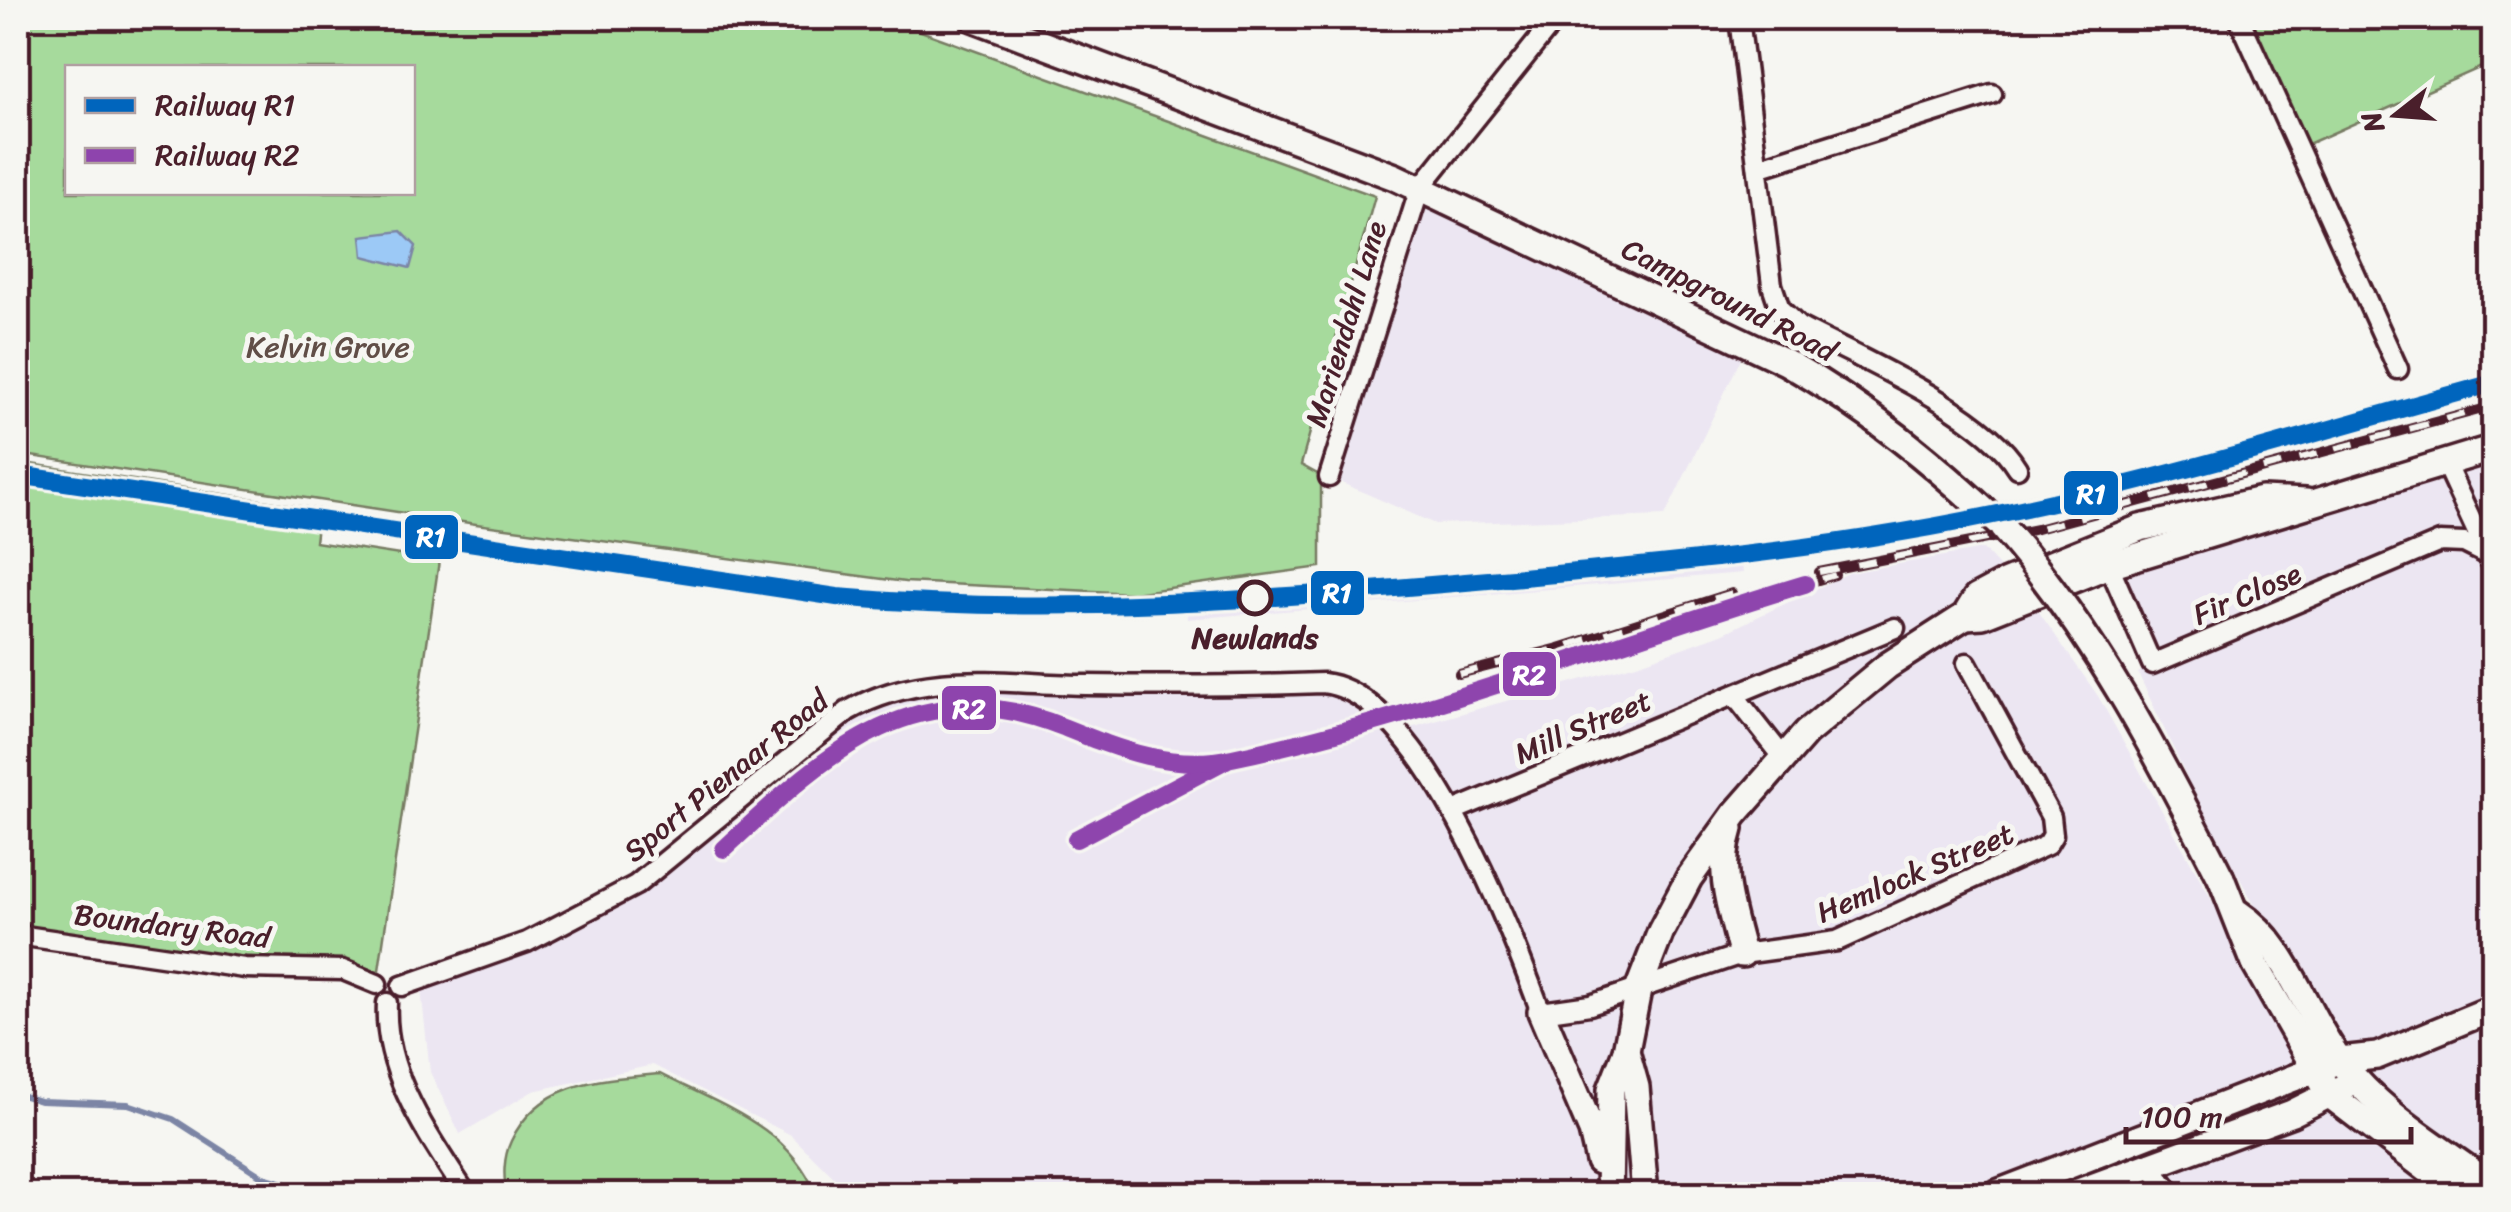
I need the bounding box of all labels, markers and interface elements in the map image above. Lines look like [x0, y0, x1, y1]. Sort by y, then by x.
legend [65, 65, 415, 195]
north arrow [2346, 65, 2446, 165]
text: Railway R1 [155, 78, 295, 132]
text: N [2346, 105, 2399, 140]
text: Railway R2 [155, 128, 300, 182]
street label: Mariendahl Lane [1289, 214, 1403, 434]
street label: Campground Road [1612, 222, 1848, 379]
park label: Kelvin Grove [246, 320, 410, 374]
line badge: R1 [2062, 469, 2120, 517]
text: R1 [2075, 469, 2106, 518]
text: R1 [415, 512, 446, 561]
line badge: R1 [403, 513, 460, 561]
street label: Fir Close [2184, 547, 2310, 641]
text: R1 [1321, 568, 1352, 617]
line badge: R1 [1309, 569, 1366, 617]
marker: Newlands [1238, 581, 1272, 615]
place label: Newlands [1191, 611, 1319, 665]
line badge: R2 [1501, 650, 1558, 698]
text: R2 [1511, 650, 1546, 699]
street label: Sport Pienaar Road [611, 674, 843, 877]
street label: Mill Street [1506, 674, 1660, 780]
line badge: R2 [940, 684, 998, 732]
text: R2 [951, 684, 986, 733]
street label: Hemlock Street [1808, 807, 2022, 939]
street label: Boundary Road [71, 887, 275, 965]
scale bar [2126, 1082, 2411, 1144]
text: 100 m [2141, 1090, 2223, 1144]

